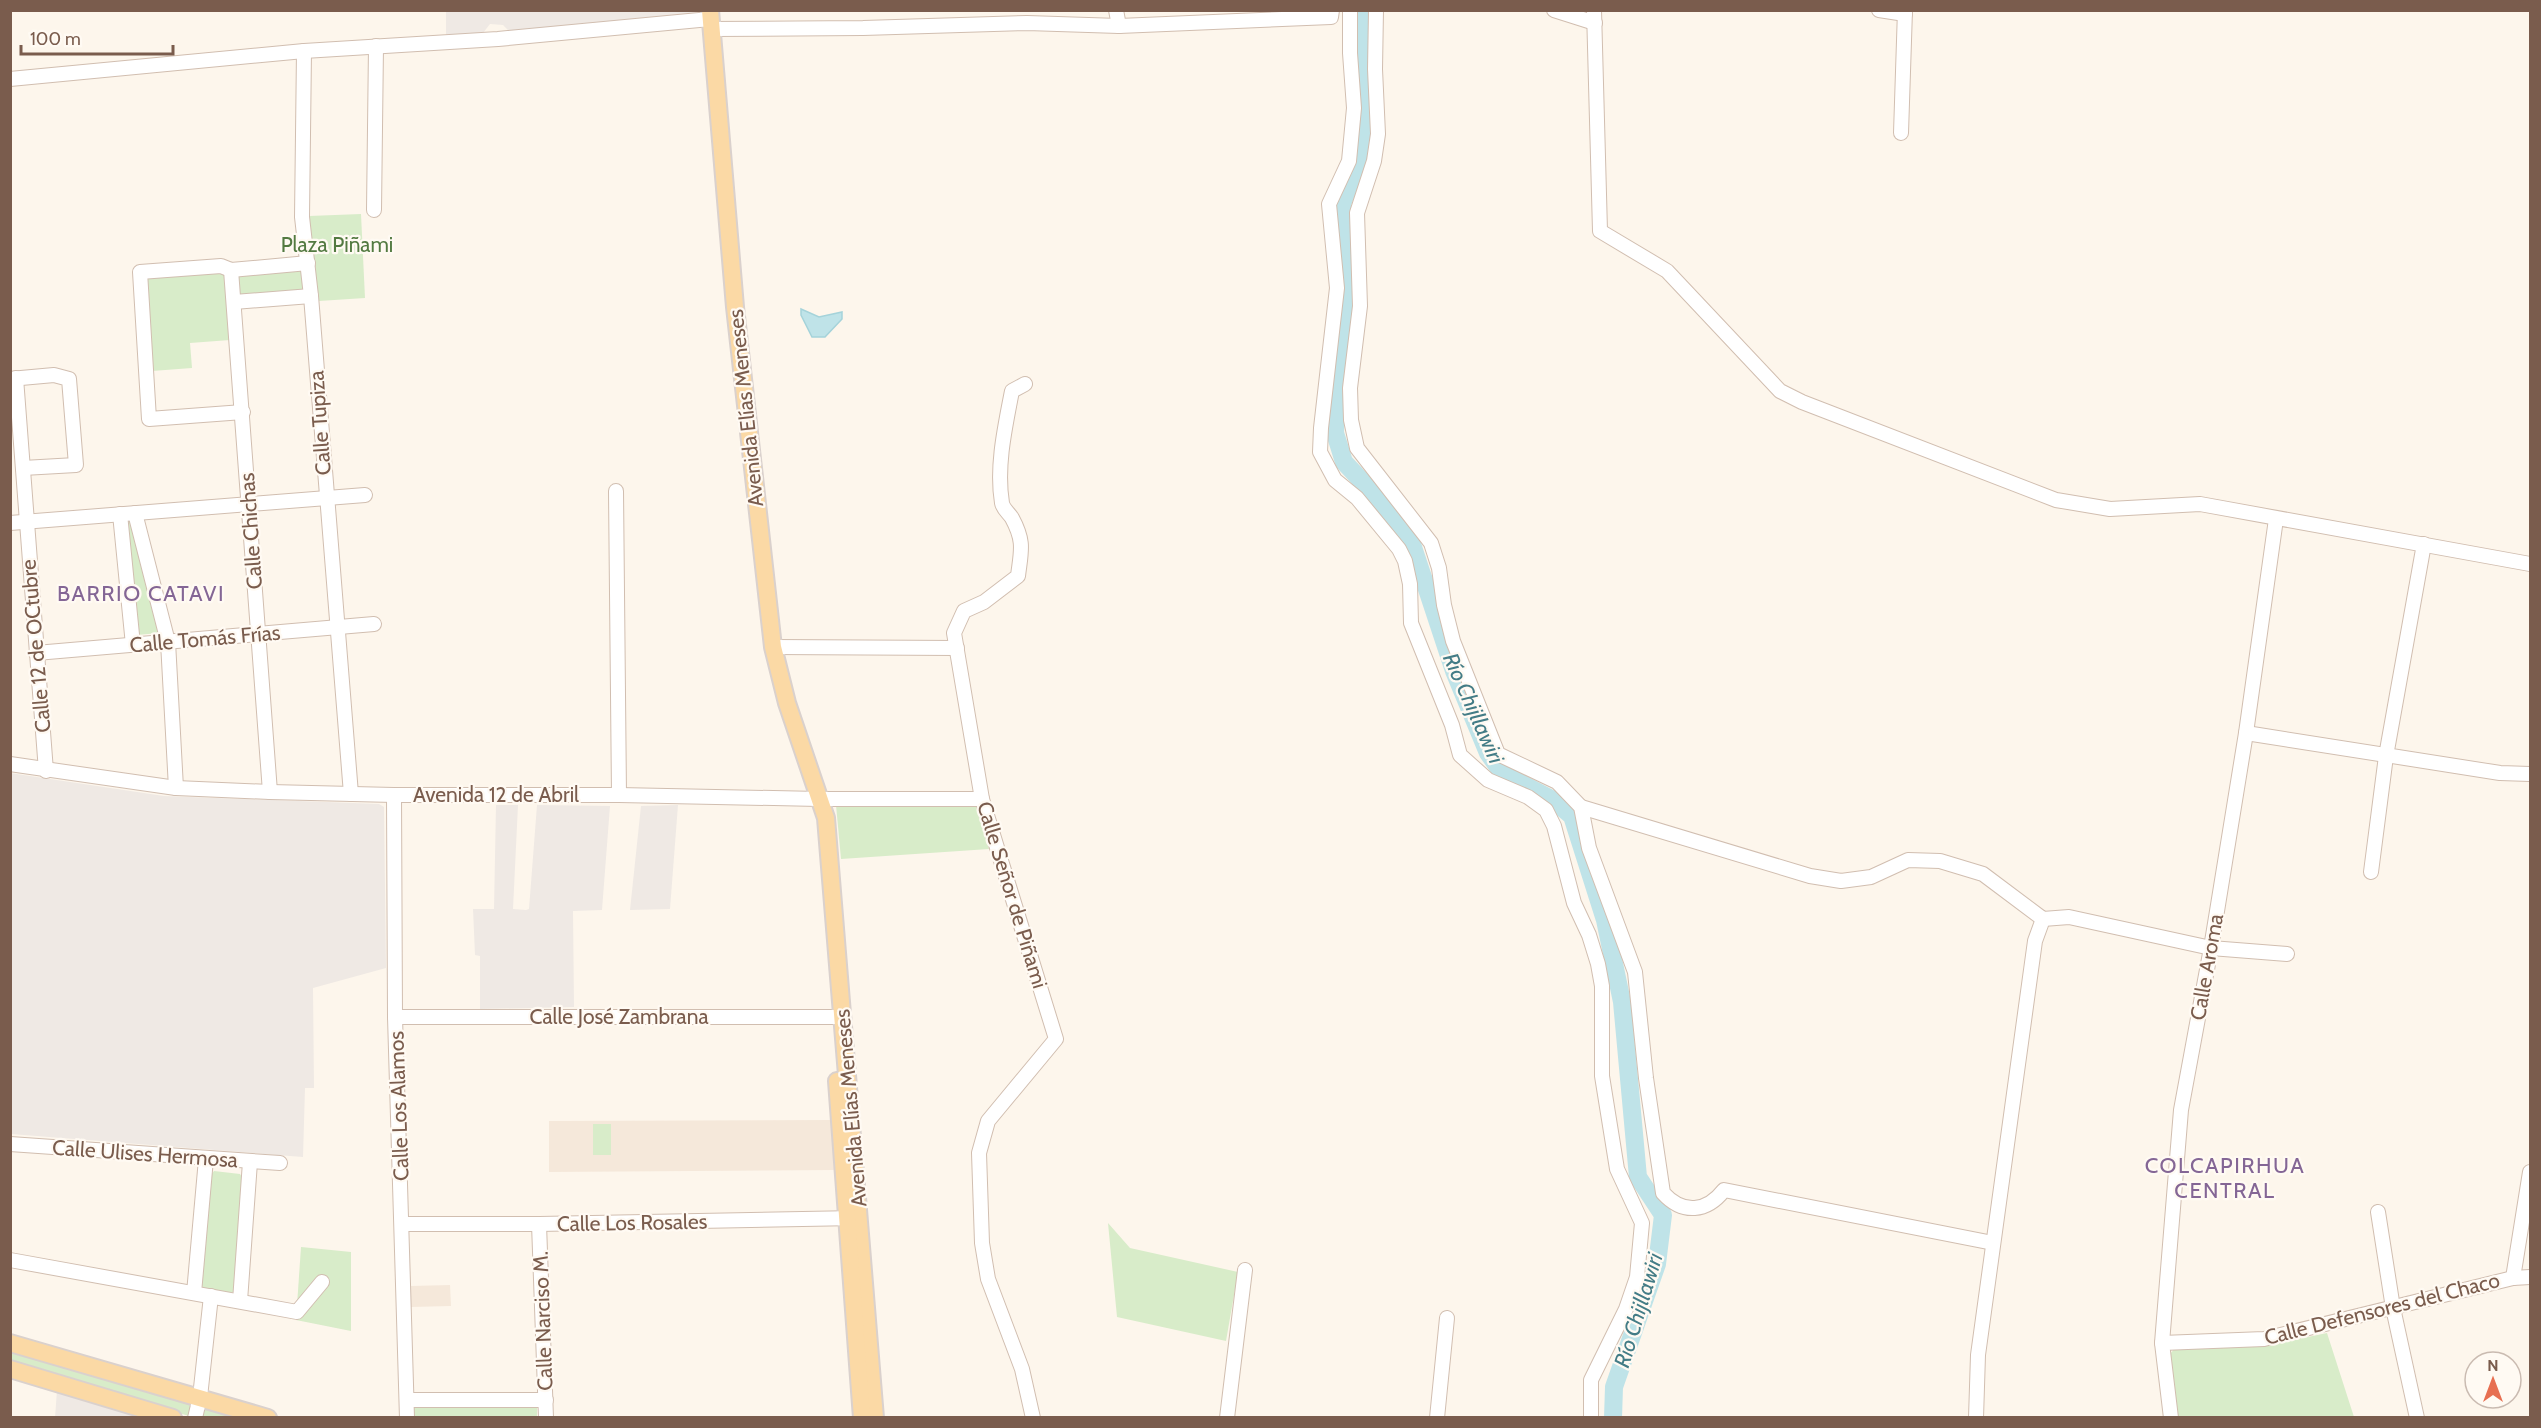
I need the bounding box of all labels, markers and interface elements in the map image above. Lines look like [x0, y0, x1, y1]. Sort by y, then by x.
scale bar [21, 18, 172, 56]
text: 100 m [30, 28, 81, 50]
park label: Plaza Piñami [281, 232, 393, 257]
street label: Avenida Elías Meneses [723, 308, 768, 508]
street label: Calle Tupiza [303, 370, 336, 476]
street label: Calle Chichas [234, 472, 267, 590]
street label: Calle 12 de OCtubre [15, 558, 56, 734]
district label: BARRIO CATAVI [57, 580, 225, 607]
street label: Calle Tomás Frías [129, 619, 282, 658]
water label: Río Chijllawiri [1437, 649, 1510, 768]
street label: Avenida 12 de Abril [413, 782, 579, 807]
street label: Calle Señor de Piñami [972, 798, 1053, 991]
street label: Calle Aroma [2185, 912, 2228, 1022]
street label: Calle José Zambrana [530, 1004, 708, 1029]
street label: Avenida Elías Meneses [829, 1008, 872, 1208]
street label: Calle Los Alamos [383, 1030, 414, 1181]
street label: Calle Ulises Hermosa [51, 1135, 239, 1172]
district label: COLCAPIRHUA CENTRAL [2145, 1152, 2305, 1204]
street label: Calle Los Rosales [557, 1209, 708, 1236]
water label: Río Chijllawiri [1608, 1249, 1669, 1371]
street label: Calle Narciso M. [528, 1251, 557, 1391]
street label: Calle Defensores del Chaco [2262, 1267, 2502, 1350]
north arrow [2463, 1350, 2523, 1410]
text: N [2487, 1356, 2499, 1375]

